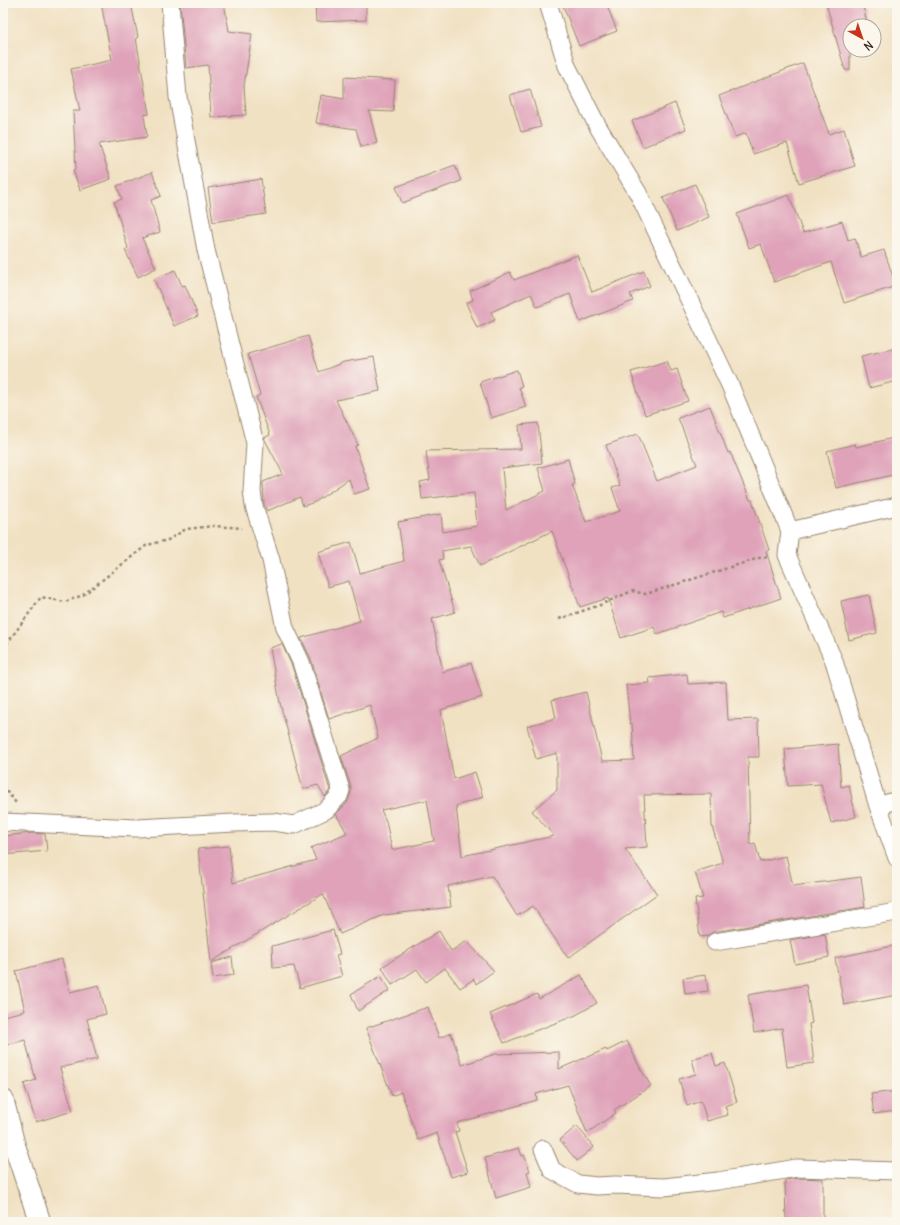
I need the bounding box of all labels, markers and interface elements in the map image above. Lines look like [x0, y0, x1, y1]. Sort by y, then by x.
north arrow [842, 18, 882, 58]
text: N [861, 38, 876, 53]

